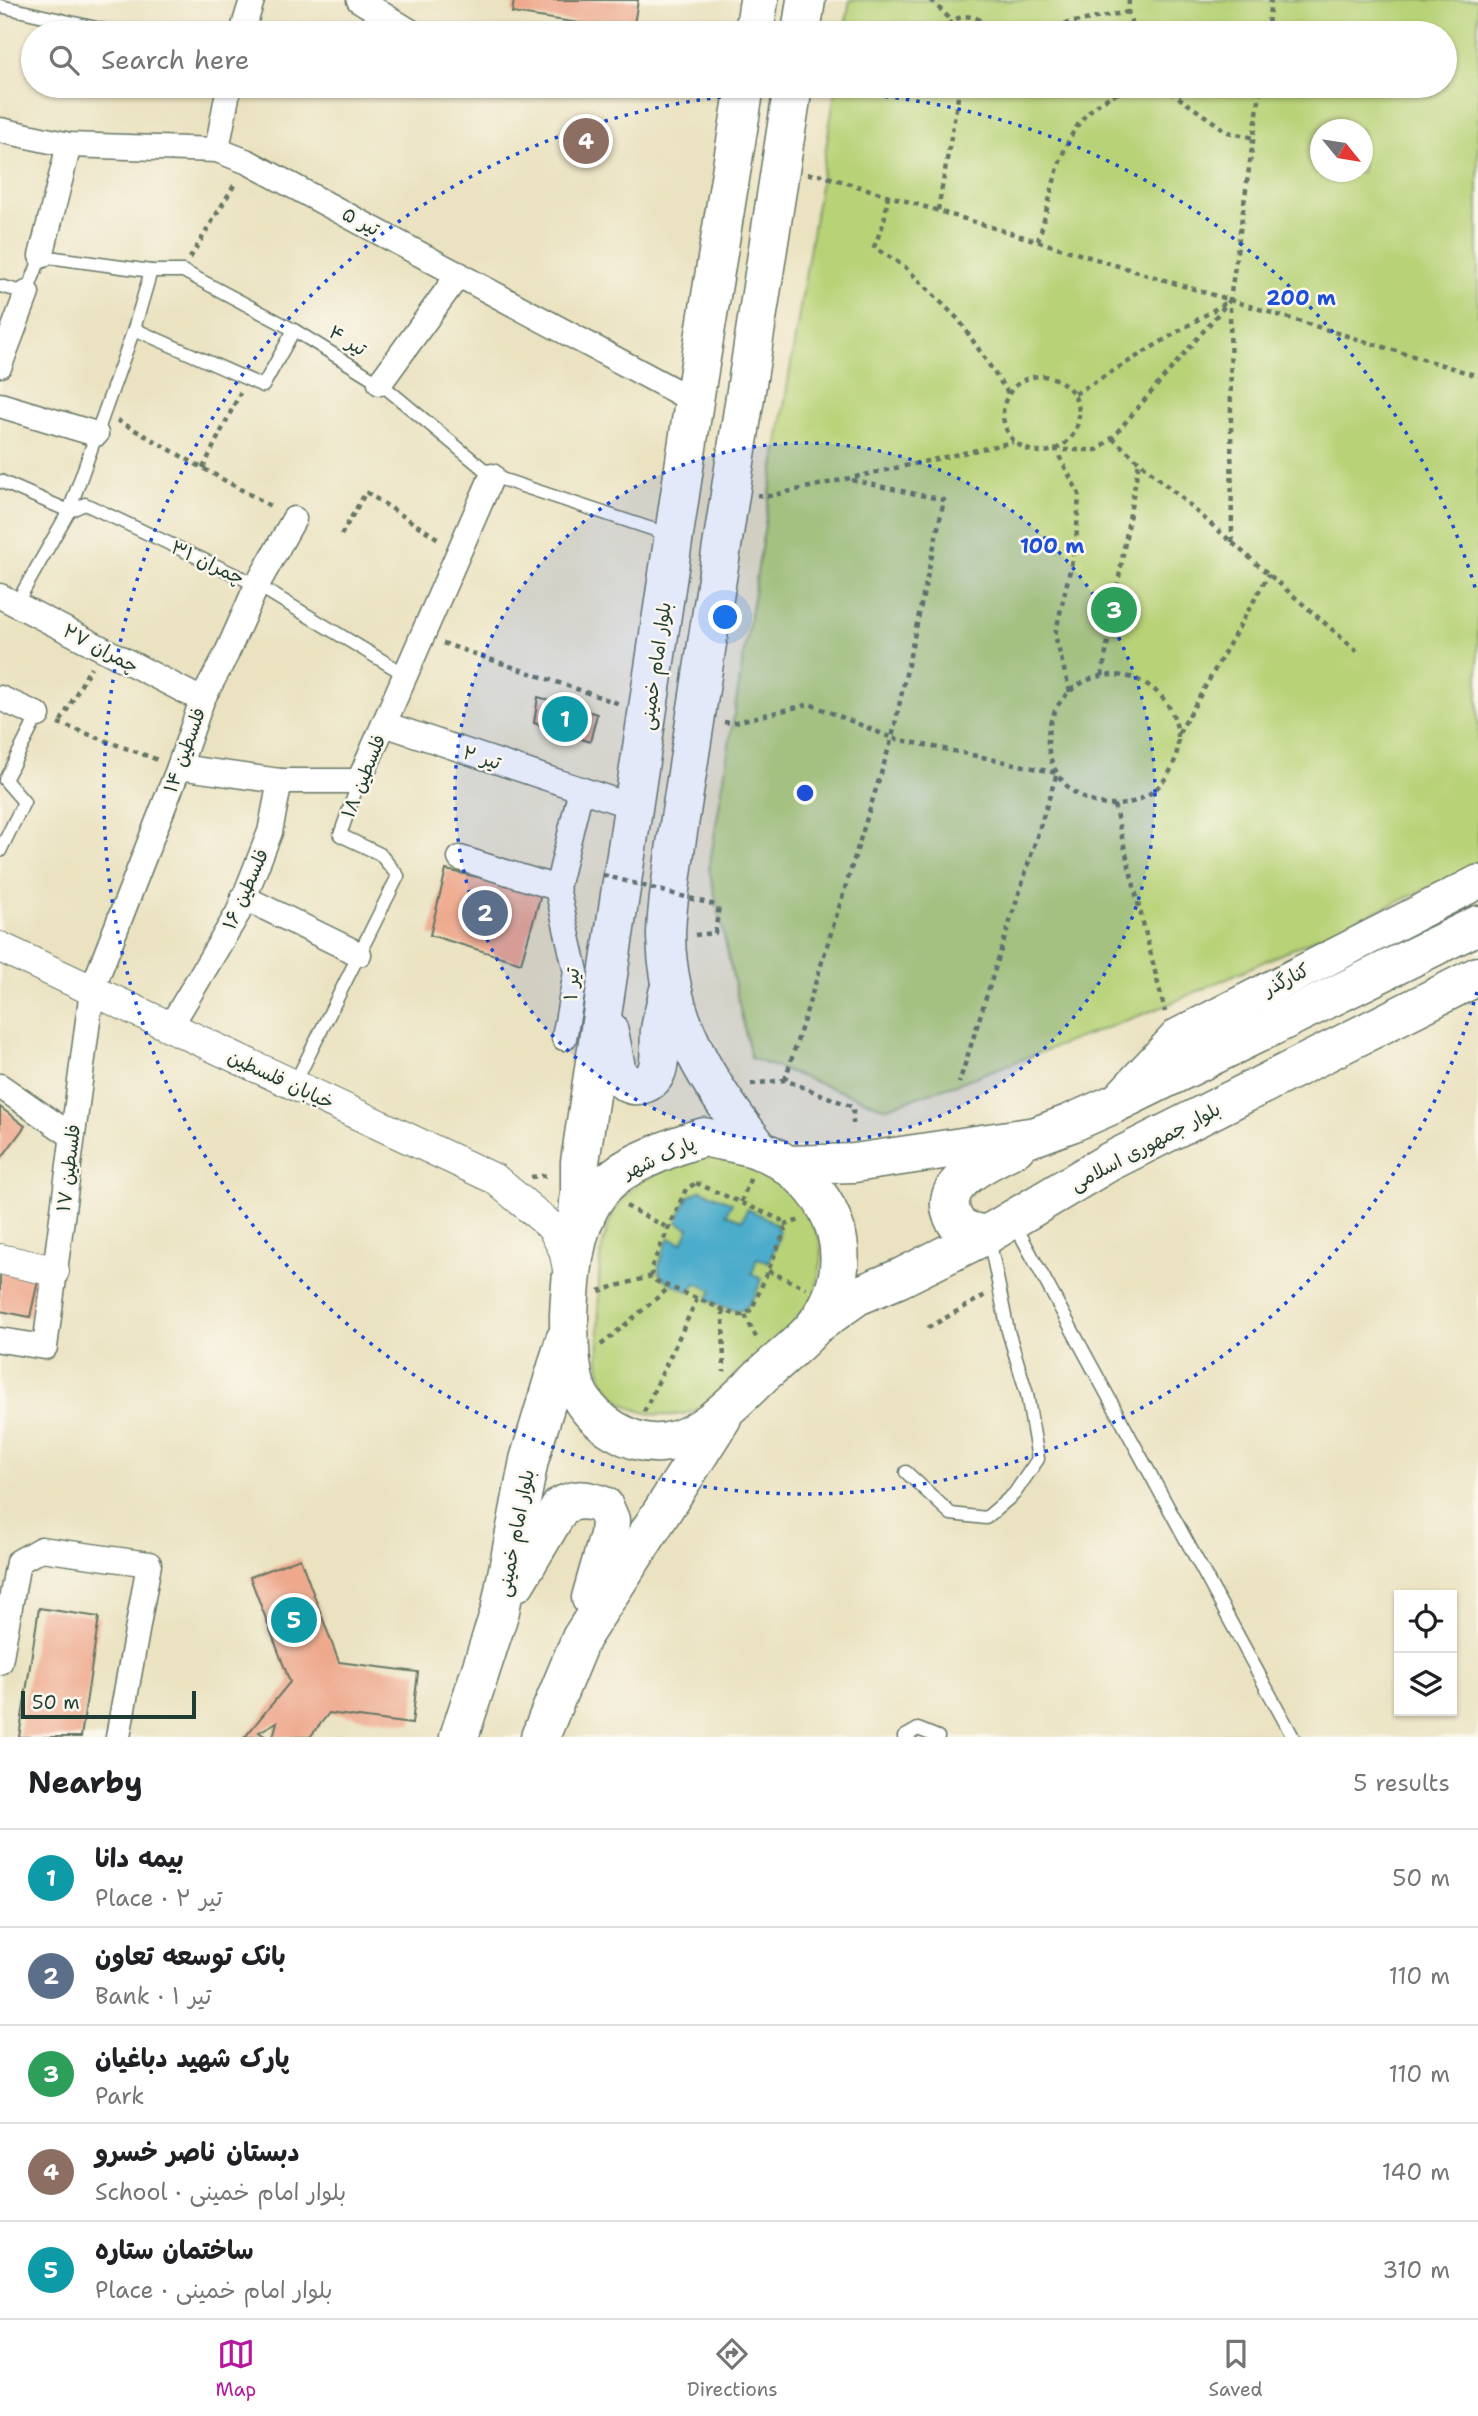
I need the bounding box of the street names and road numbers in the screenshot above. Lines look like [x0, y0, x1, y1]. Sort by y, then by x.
street label: تیر ۵ [338, 201, 384, 242]
street label: تیر ۴ [324, 319, 372, 362]
street label: چمران ۳۱ [167, 535, 249, 590]
street label: بلوار امام خمینی [634, 600, 679, 732]
street label: چمران ۲۷ [59, 618, 143, 679]
street label: فلسطین ۱۴ [158, 704, 211, 796]
street label: فلسطین ۱۸ [335, 731, 391, 822]
street label: تیر ۲ [460, 740, 504, 775]
street label: فلسطین ۱۶ [217, 845, 274, 934]
street label: کنارگذر [1257, 957, 1313, 1002]
street label: تیر ۱ [558, 966, 585, 1001]
street label: خیابان فلسطین [224, 1044, 338, 1115]
street label: بلوار جمهوری اسلامی [1066, 1096, 1225, 1197]
street label: فلسطین ۱۷ [51, 1123, 86, 1213]
street label: پارک شهر [618, 1131, 699, 1185]
street label: بلوار امام خمینی [491, 1467, 542, 1599]

